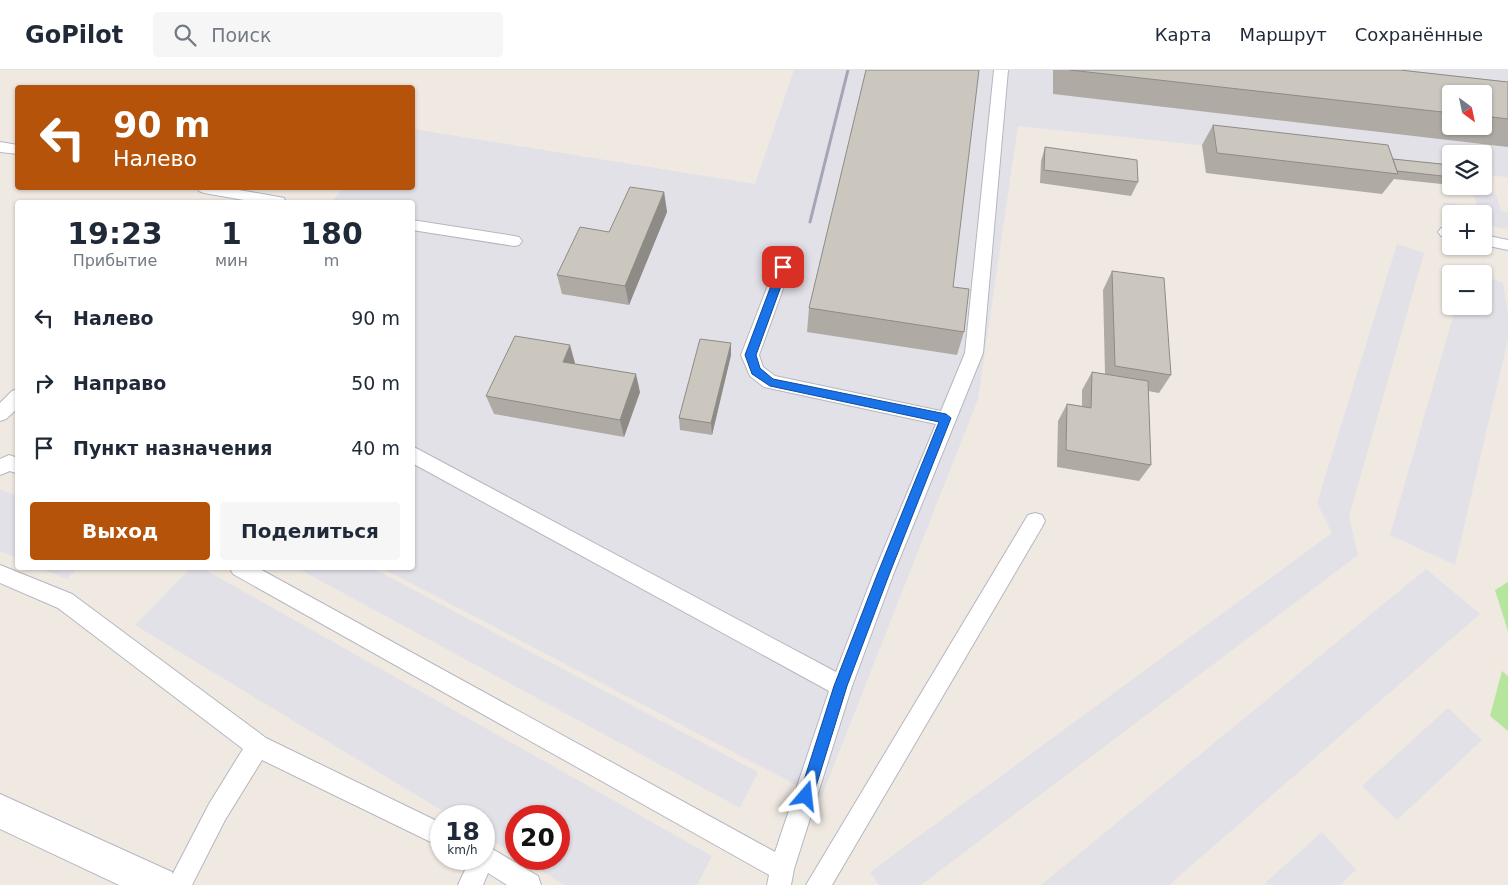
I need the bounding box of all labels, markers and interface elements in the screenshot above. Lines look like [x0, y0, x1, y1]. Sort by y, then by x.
search box [153, 12, 503, 57]
text: GoPilot [25, 21, 123, 49]
icon: search [171, 21, 199, 49]
text: Поиск [211, 24, 271, 46]
text: Карта [1155, 24, 1212, 45]
text: Маршрут [1240, 24, 1327, 45]
text: Сохранённые [1355, 24, 1483, 45]
north arrow [1442, 85, 1492, 135]
map controls [1442, 85, 1492, 315]
icon: left [30, 105, 95, 170]
text: 90 m [113, 105, 210, 145]
button: layers [1442, 145, 1492, 195]
text: Налево [113, 146, 197, 171]
button: + [1442, 205, 1492, 255]
text: 19:23 [67, 216, 163, 251]
text: 1 [221, 216, 242, 251]
text: 180 [300, 216, 363, 251]
pin [762, 246, 804, 288]
text: Прибытие [73, 251, 157, 270]
text: мин [215, 251, 248, 270]
text: m [324, 251, 339, 270]
icon: arrive [769, 253, 797, 281]
button: − [1442, 265, 1492, 315]
icon: left [30, 304, 58, 332]
text: Налево [73, 307, 154, 329]
text: 90 m [351, 307, 400, 329]
icon: right [30, 369, 58, 397]
text: Направо [73, 372, 166, 394]
text: 50 m [351, 372, 400, 394]
icon: arrive [30, 434, 58, 462]
text: Пункт назначения [73, 437, 272, 459]
text: 40 m [351, 437, 400, 459]
button: Выход [30, 502, 210, 560]
button: Поделиться [220, 502, 400, 560]
position arrow [779, 769, 831, 821]
speed limit sign: 20 [505, 805, 570, 870]
text: 18 [445, 817, 480, 846]
text: km/h [447, 843, 478, 857]

